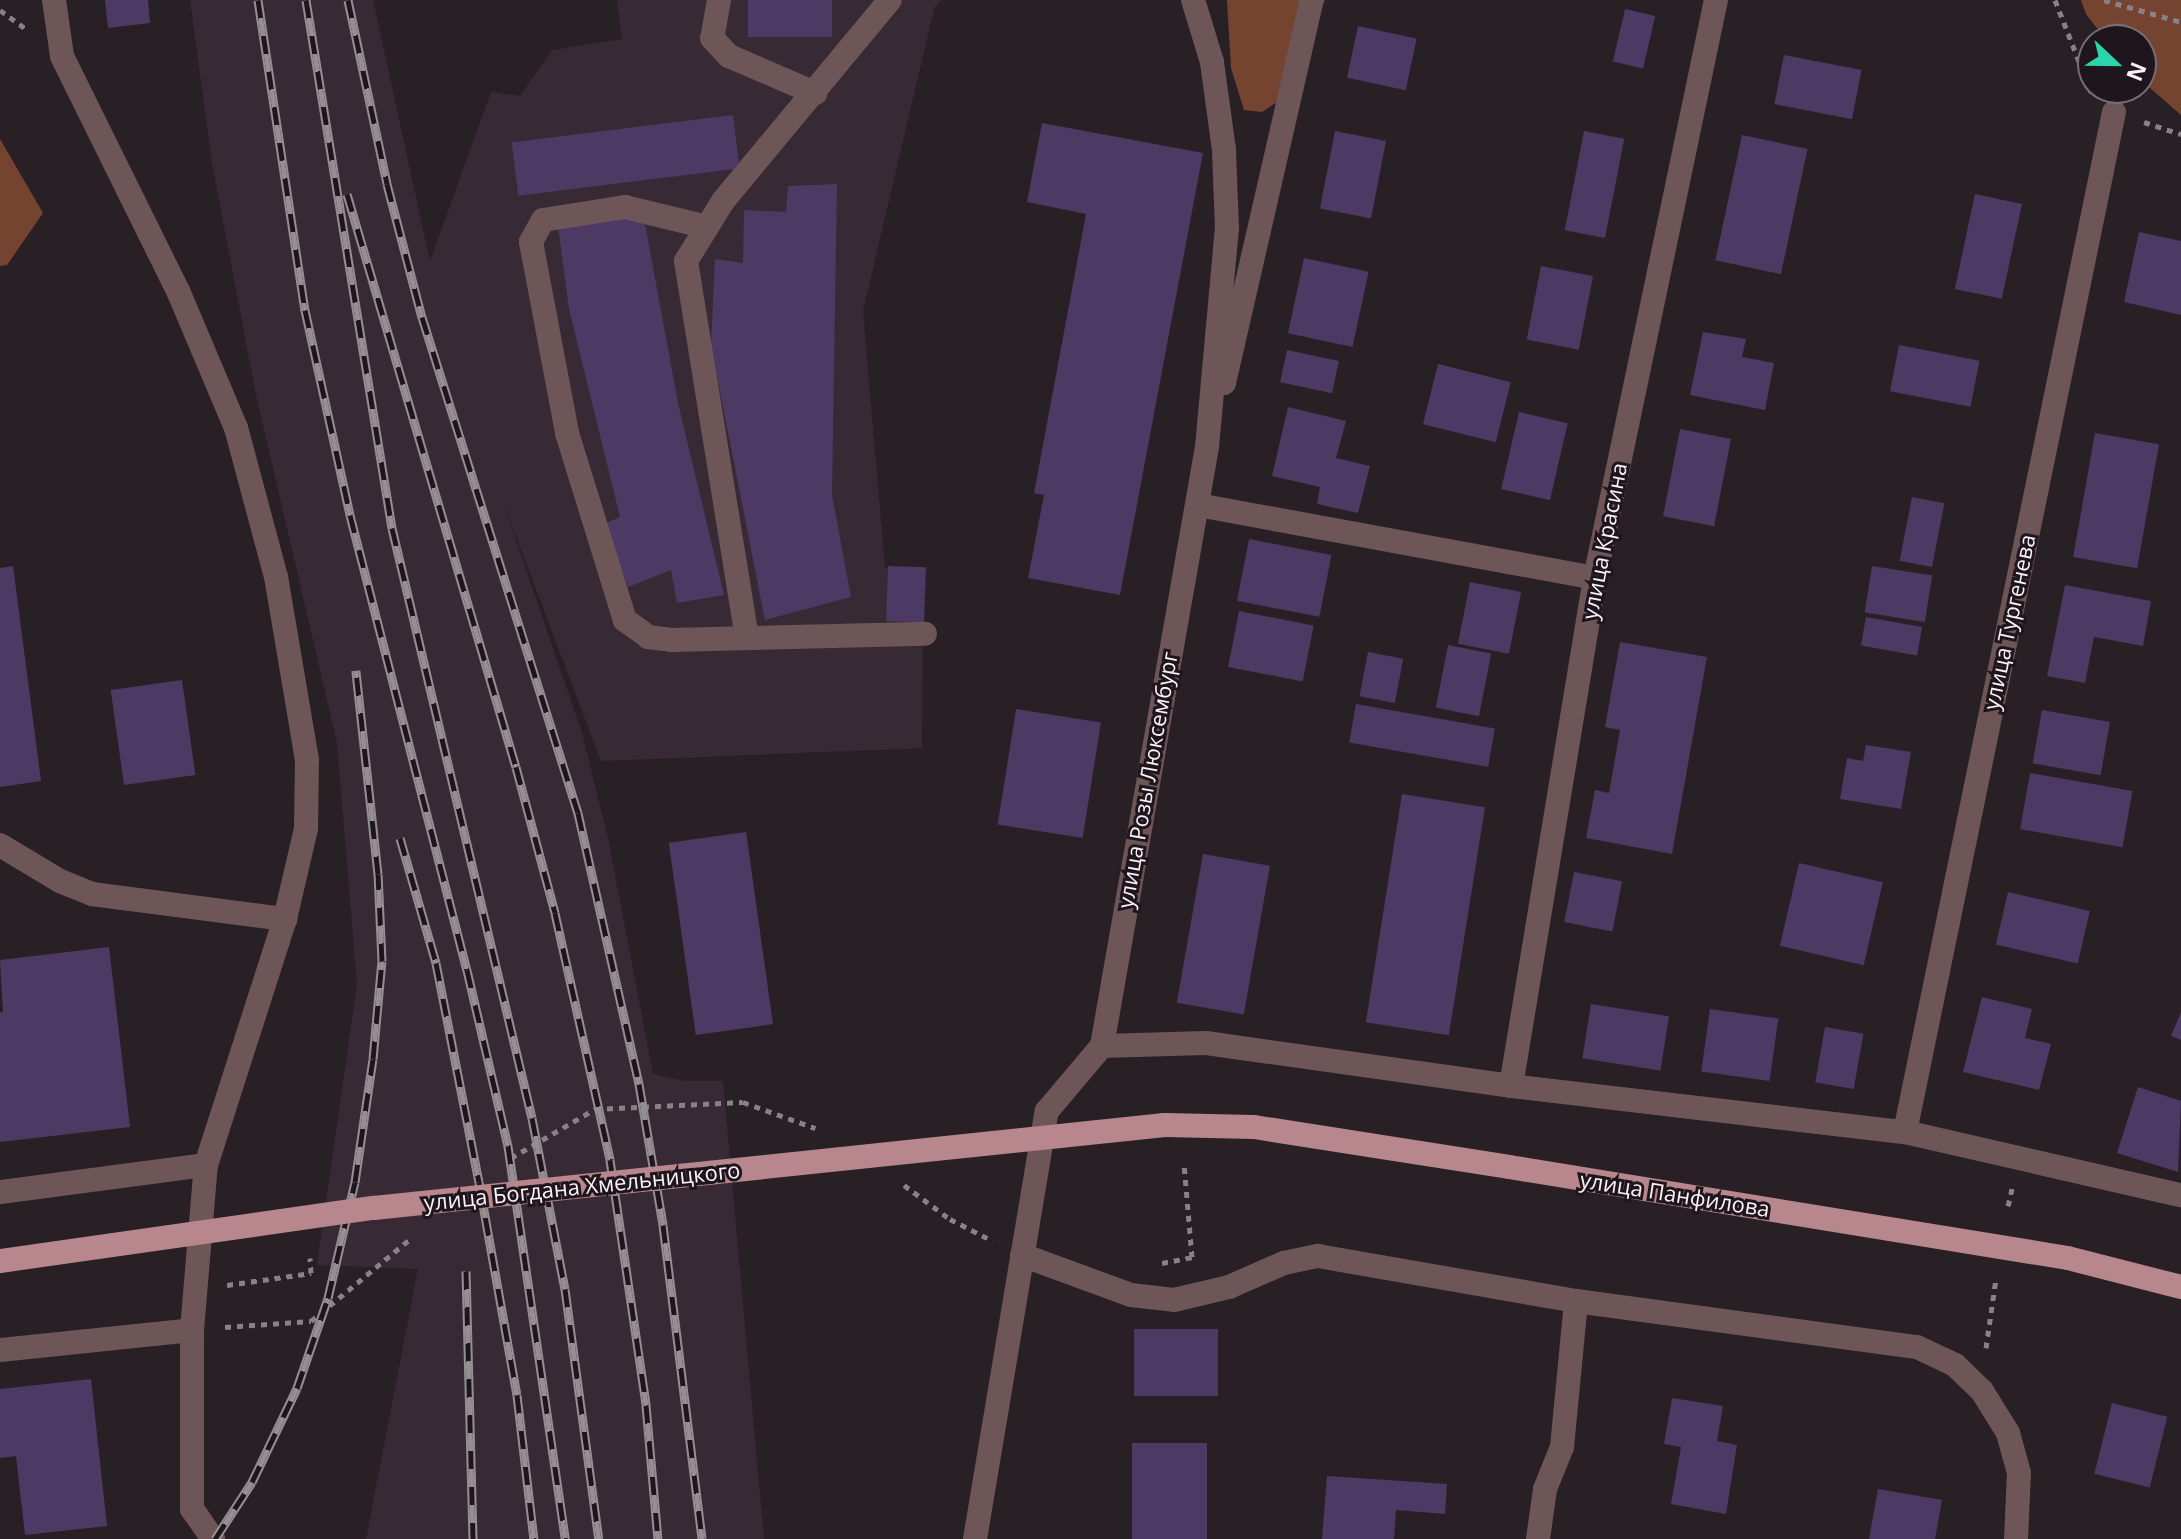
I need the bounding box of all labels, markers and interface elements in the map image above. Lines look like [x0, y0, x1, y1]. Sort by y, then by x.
north arrow [2077, 24, 2157, 104]
text: N [2120, 58, 2155, 86]
street label: улица Красина [1576, 460, 1632, 622]
street label: улица Тургенева [1977, 532, 2041, 712]
street label: улица Розы Люксембург [1111, 650, 1183, 910]
street label: улица Богдана Хмельницкого [423, 1156, 741, 1216]
street label: улица Панфилова [1578, 1166, 1772, 1222]

